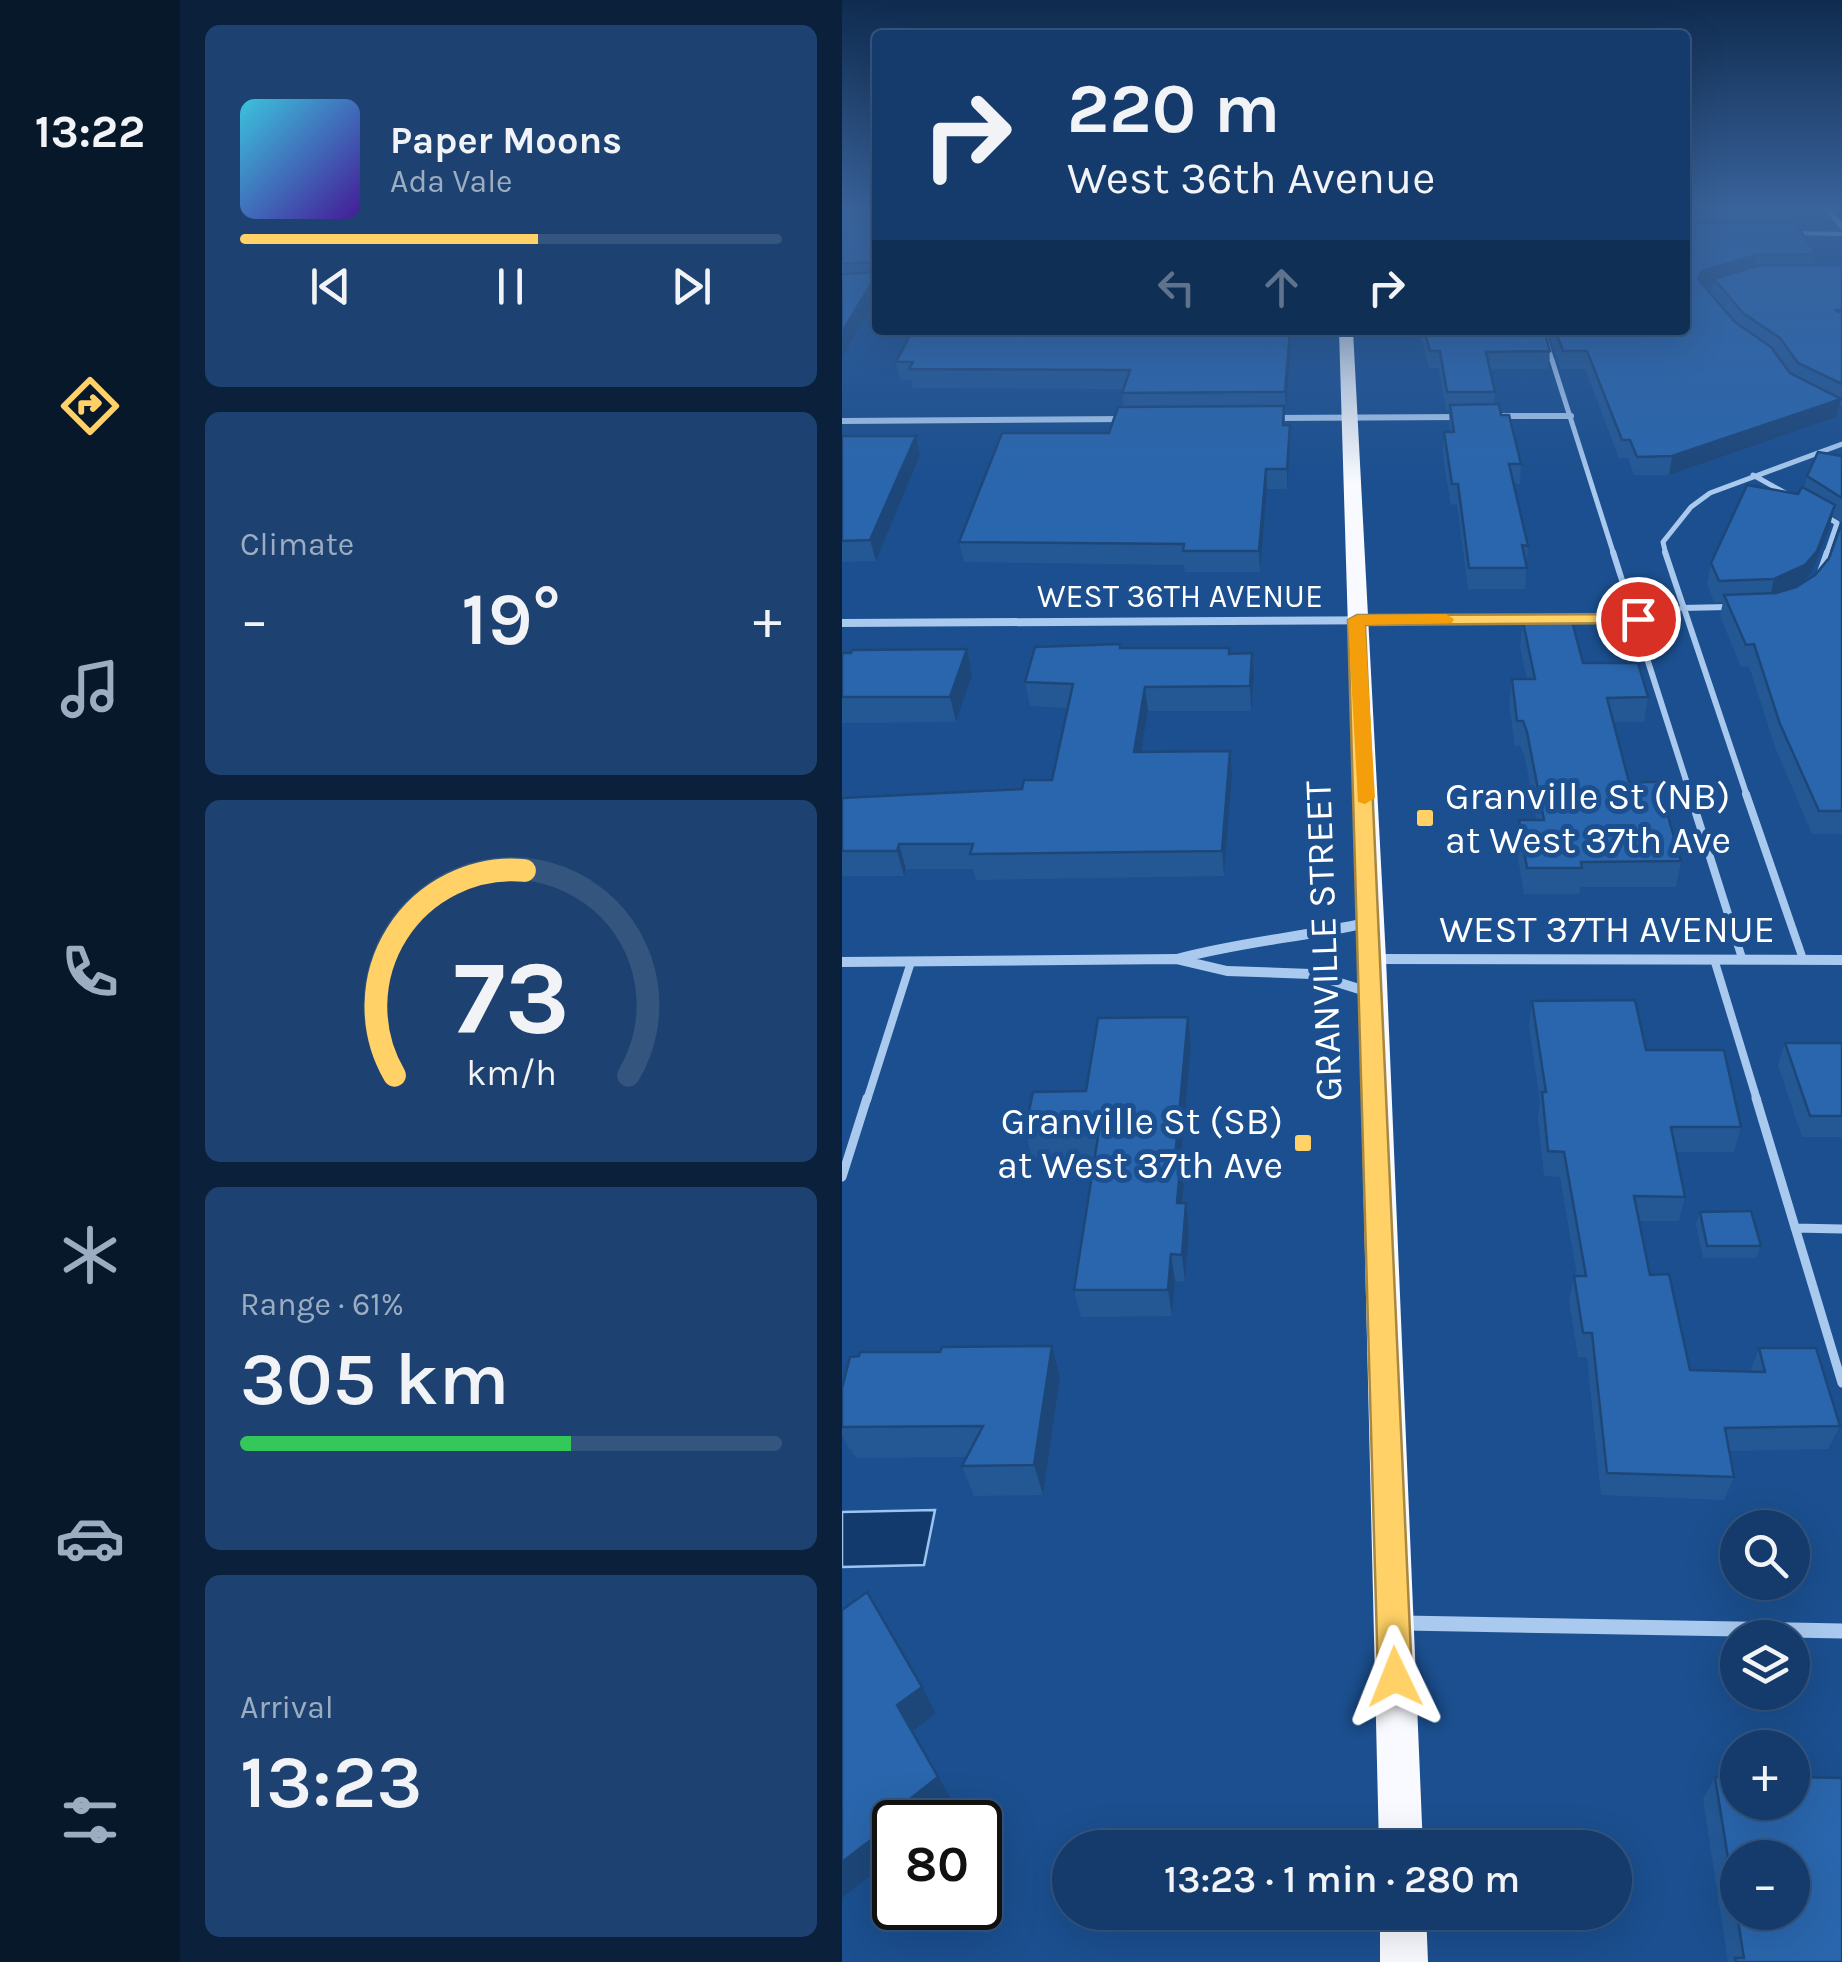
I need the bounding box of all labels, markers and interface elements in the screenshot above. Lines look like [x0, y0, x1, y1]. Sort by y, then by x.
text: 220 m [1067, 68, 1280, 150]
icon: right [902, 70, 1032, 200]
text: 13:22 [35, 106, 145, 158]
text: Paper Moons [390, 118, 622, 163]
text: West 36th Avenue [1067, 152, 1435, 204]
text: Ada Vale [390, 163, 513, 200]
icon: previous [303, 259, 358, 314]
icon: pause [483, 259, 538, 314]
icon: next [664, 259, 719, 314]
icon: left [1149, 260, 1204, 315]
icon: ahead [1254, 260, 1309, 315]
icon: right [1359, 260, 1414, 315]
icon: directions [55, 371, 125, 441]
text: Climate [240, 526, 354, 563]
text: 19° [461, 575, 561, 663]
pin [1596, 577, 1681, 662]
street label: WEST 36TH AVENUE [1037, 578, 1323, 615]
text: − [240, 588, 269, 652]
text: + [753, 588, 782, 652]
icon: arrive [1611, 592, 1666, 647]
icon: music [55, 654, 125, 724]
place label: Granville St (NB) at West 37th Ave [1445, 774, 1731, 863]
street label: GRANVILLE STREET [1295, 780, 1352, 1102]
marker: Granville St (NB) at West 37th Ave [1414, 807, 1436, 829]
street label: WEST 37TH AVENUE [1439, 907, 1775, 952]
icon: phone [55, 937, 125, 1007]
text: 73 [453, 938, 569, 1059]
text: km/h [466, 1052, 556, 1094]
place label: Granville St (SB) at West 37th Ave [997, 1099, 1283, 1188]
marker: Granville St (SB) at West 37th Ave [1292, 1132, 1314, 1154]
icon: climate [55, 1220, 125, 1290]
text: Range · 61% [240, 1286, 404, 1323]
text: 305 km [240, 1335, 509, 1423]
icon: car [55, 1503, 125, 1573]
map controls [1720, 1510, 1810, 1930]
button: search [1720, 1510, 1810, 1600]
button: layers [1720, 1620, 1810, 1710]
position arrow [1343, 1625, 1447, 1729]
text: Arrival [240, 1689, 334, 1726]
button: + [1720, 1730, 1810, 1820]
text: 13:23 [240, 1738, 423, 1826]
icon: filters [55, 1785, 125, 1855]
speed limit sign: 80 [872, 1800, 1002, 1930]
button: − [1720, 1840, 1810, 1930]
text: 13:23 · 1 min · 280 m [1164, 1857, 1520, 1902]

